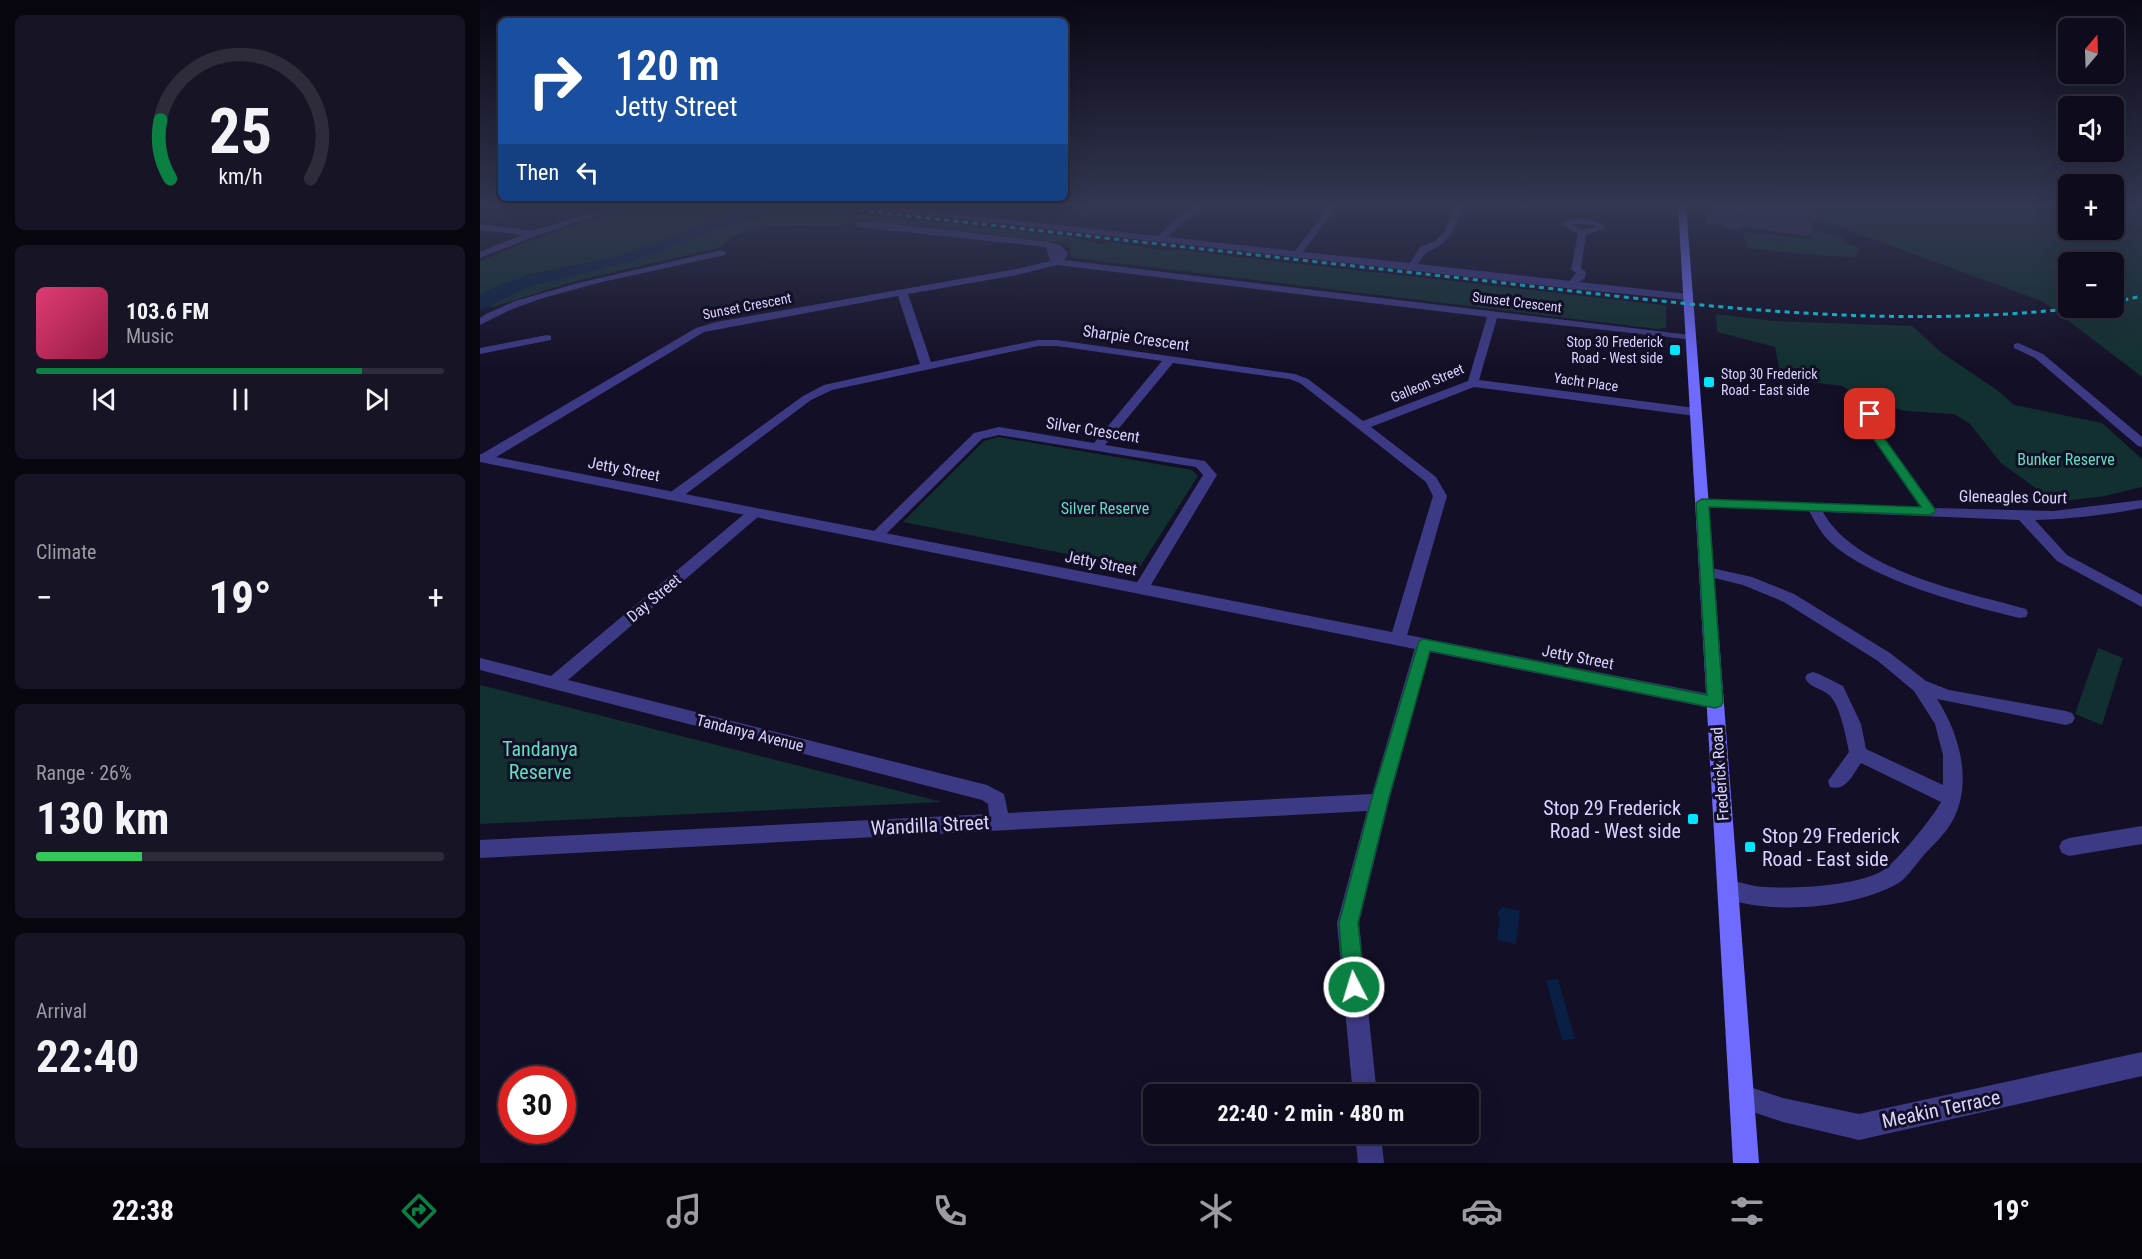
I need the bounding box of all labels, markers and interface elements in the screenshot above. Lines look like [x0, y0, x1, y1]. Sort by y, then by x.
north arrow [2058, 18, 2124, 84]
map controls [2058, 18, 2124, 318]
text: 120 m [615, 41, 720, 90]
icon: right [516, 42, 594, 120]
text: Jetty Street [615, 91, 737, 123]
text: 25 [208, 95, 272, 168]
button: sound [2058, 96, 2124, 162]
icon: left [571, 156, 604, 189]
text: Then [516, 160, 559, 185]
text: km/h [218, 165, 262, 190]
button: + [2058, 174, 2124, 240]
button: − [2058, 252, 2124, 318]
street label: Sunset Crescent [1471, 289, 1563, 315]
street label: Sunset Crescent [701, 290, 793, 322]
text: 103.6 FM [126, 299, 209, 324]
street label: Sharpie Crescent [1082, 321, 1191, 355]
text: Music [126, 324, 174, 348]
place label: Stop 30 Frederick Road - West side [1567, 334, 1664, 366]
marker: Stop 30 Frederick Road - West side [1668, 343, 1682, 357]
street label: Galleon Street [1388, 360, 1466, 406]
place label: Stop 30 Frederick Road - East side [1721, 366, 1818, 398]
street label: Yacht Place [1553, 370, 1620, 394]
marker: Stop 30 Frederick Road - East side [1702, 375, 1716, 389]
icon: previous [88, 383, 121, 416]
icon: pause [224, 383, 257, 416]
icon: next [360, 383, 393, 416]
pin [1844, 388, 1895, 439]
icon: arrive [1853, 397, 1886, 430]
street label: Silver Crescent [1045, 413, 1141, 447]
park label: Bunker Reserve [2017, 450, 2115, 469]
street label: Jetty Street [587, 453, 662, 485]
street label: Gleneagles Court [1959, 487, 2068, 507]
park label: Silver Reserve [1061, 499, 1149, 518]
text: Climate [36, 540, 96, 564]
street label: Jetty Street [1064, 547, 1139, 579]
street label: Day Street [623, 570, 685, 626]
text: 19° [209, 571, 272, 624]
text: − [36, 578, 53, 617]
text: + [428, 578, 444, 617]
street label: Jetty Street [1541, 641, 1616, 673]
street label: Tandanya Avenue [694, 710, 806, 756]
street label: Frederick Road [1707, 726, 1733, 822]
park label: Tandanya Reserve [502, 737, 578, 784]
text: Range · 26% [36, 761, 132, 785]
text: 130 km [36, 792, 169, 845]
place label: Stop 29 Frederick Road - West side [1543, 796, 1681, 843]
street label: Wandilla Street [870, 810, 990, 840]
marker: Stop 29 Frederick Road - West side [1686, 812, 1700, 826]
place label: Stop 29 Frederick Road - East side [1762, 824, 1900, 871]
marker: Stop 29 Frederick Road - East side [1743, 840, 1757, 854]
position arrow [1322, 955, 1386, 1019]
text: Arrival [36, 999, 87, 1023]
text: 22:40 [36, 1030, 139, 1083]
speed limit sign: 30 [498, 1066, 576, 1144]
street label: Meakin Terrace [1880, 1085, 2002, 1133]
text: 22:40 · 2 min · 480 m [1218, 1101, 1404, 1126]
icon: directions [398, 1190, 440, 1232]
icon: music [663, 1190, 705, 1232]
icon: phone [929, 1190, 971, 1232]
icon: climate [1195, 1190, 1237, 1232]
icon: car [1461, 1190, 1503, 1232]
icon: filters [1726, 1190, 1768, 1232]
text: 22:38 [112, 1195, 174, 1227]
text: 19° [1992, 1195, 2030, 1227]

